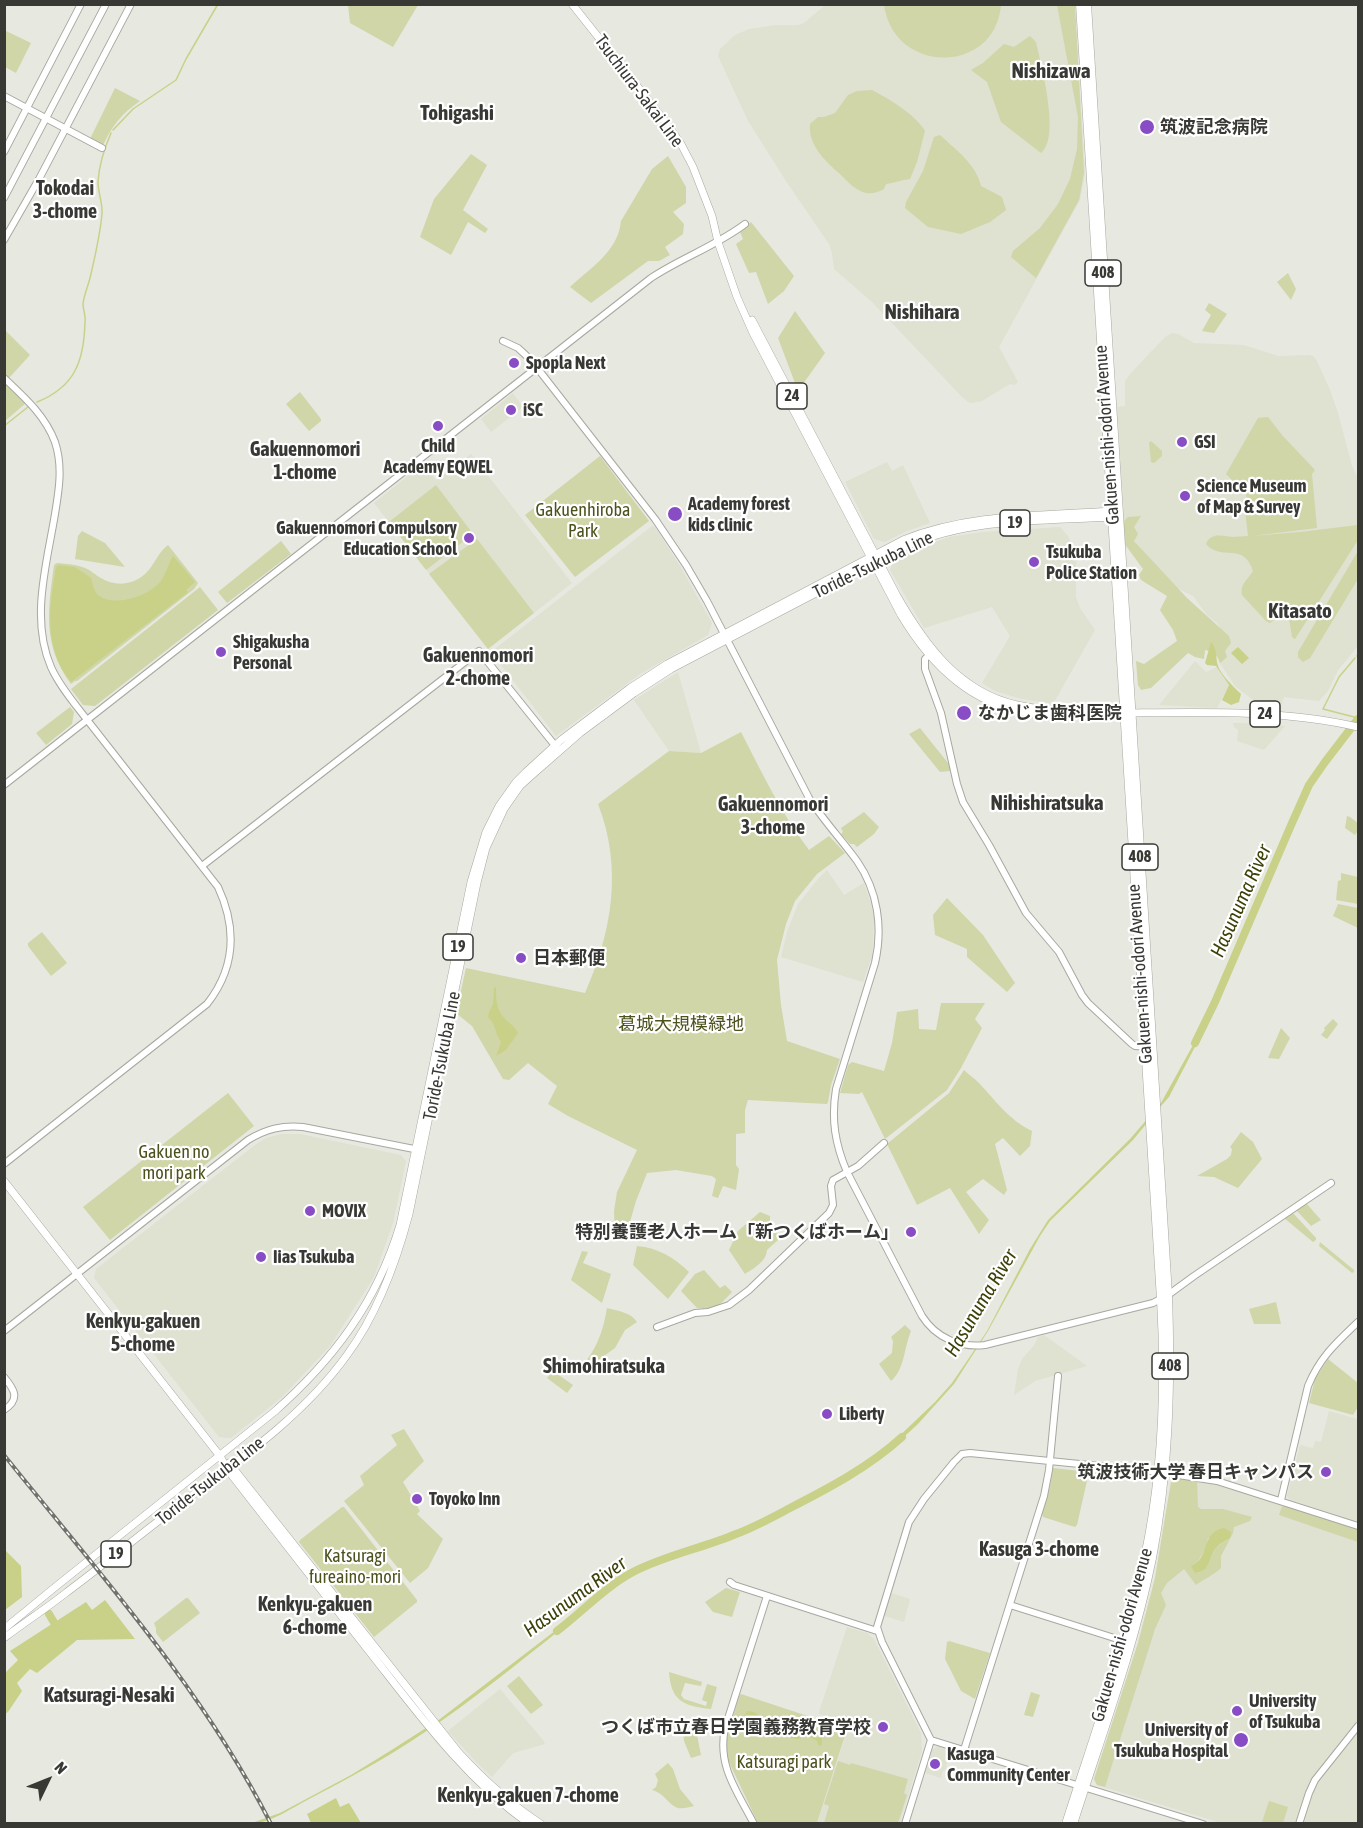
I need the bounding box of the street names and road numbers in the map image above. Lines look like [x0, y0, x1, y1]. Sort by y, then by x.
street label: Tsuchiura-Sakai Line [590, 31, 688, 151]
road number: 408 [1085, 260, 1121, 286]
street label: Gakuen-nishi-odori Avenue [1090, 345, 1124, 525]
road number: 24 [777, 383, 807, 409]
road number: 19 [1000, 510, 1030, 536]
street label: Toride-Tsukuba Line [809, 527, 937, 603]
road number: 24 [1250, 701, 1280, 727]
road number: 408 [1122, 844, 1158, 870]
street label: Gakuen-nishi-odori Avenue [1123, 884, 1157, 1064]
road number: 19 [443, 934, 473, 960]
street label: Toride-Tsukuba Line [419, 990, 465, 1122]
road number: 408 [1152, 1353, 1188, 1379]
street label: Toride-Tsukuba Line [152, 1432, 268, 1530]
road number: 19 [101, 1541, 131, 1567]
street label: Gakuen-nishi-odori Avenue [1087, 1546, 1157, 1724]

